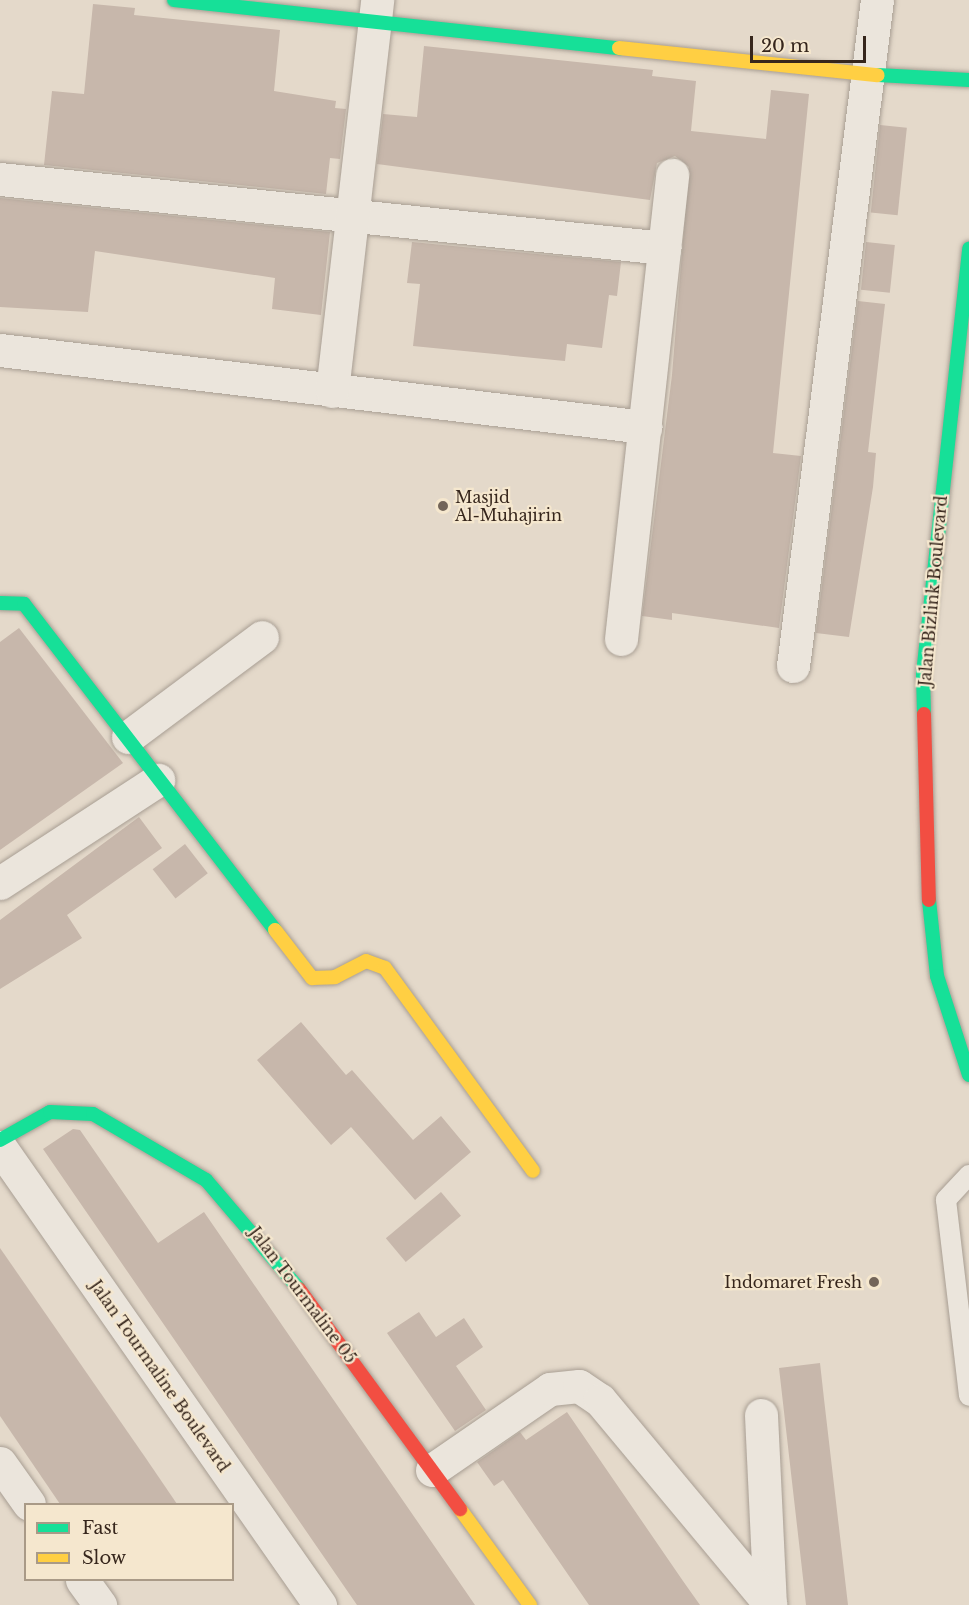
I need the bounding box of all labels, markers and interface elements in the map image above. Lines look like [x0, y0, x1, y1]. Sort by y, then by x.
scale bar [753, 24, 868, 62]
text: 20 m [761, 35, 809, 57]
place label: Masjid Al-Muhajirin [455, 487, 562, 525]
street label: Jalan Bizlink Boulevard [915, 495, 951, 687]
marker: Masjid Al-Muhajirin [436, 499, 450, 513]
street label: Jalan Tourmaline 05 [245, 1223, 361, 1367]
place label: Indomaret Fresh [724, 1272, 862, 1292]
marker: Indomaret Fresh [867, 1275, 881, 1289]
street label: Jalan Tourmaline Boulevard [86, 1276, 234, 1476]
legend [24, 1503, 234, 1581]
text: Fast [82, 1517, 118, 1539]
text: Slow [82, 1547, 126, 1569]

